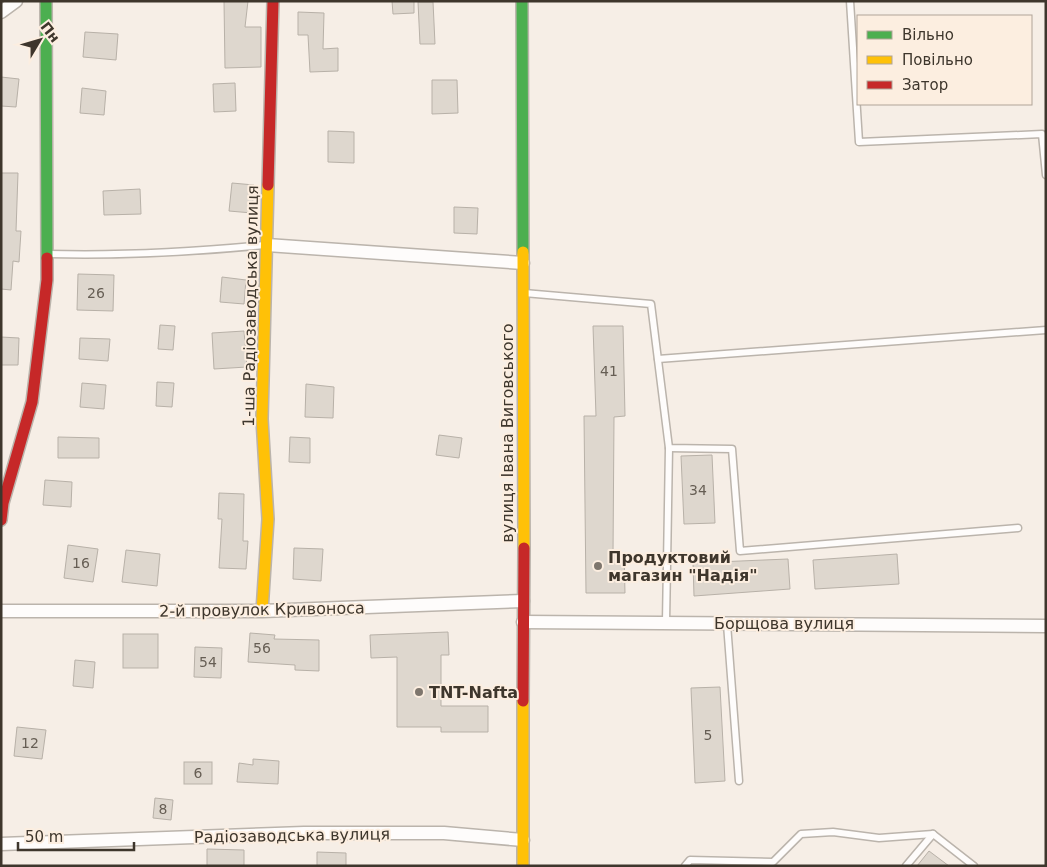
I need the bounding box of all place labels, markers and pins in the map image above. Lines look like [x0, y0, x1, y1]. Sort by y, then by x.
place label: Продуктовий магазин "Надія" [608, 548, 758, 585]
marker: Продуктовий магазин "Надія" [592, 560, 604, 572]
place label: TNT-Nafta [429, 683, 518, 702]
marker: TNT-Nafta [413, 686, 425, 698]

